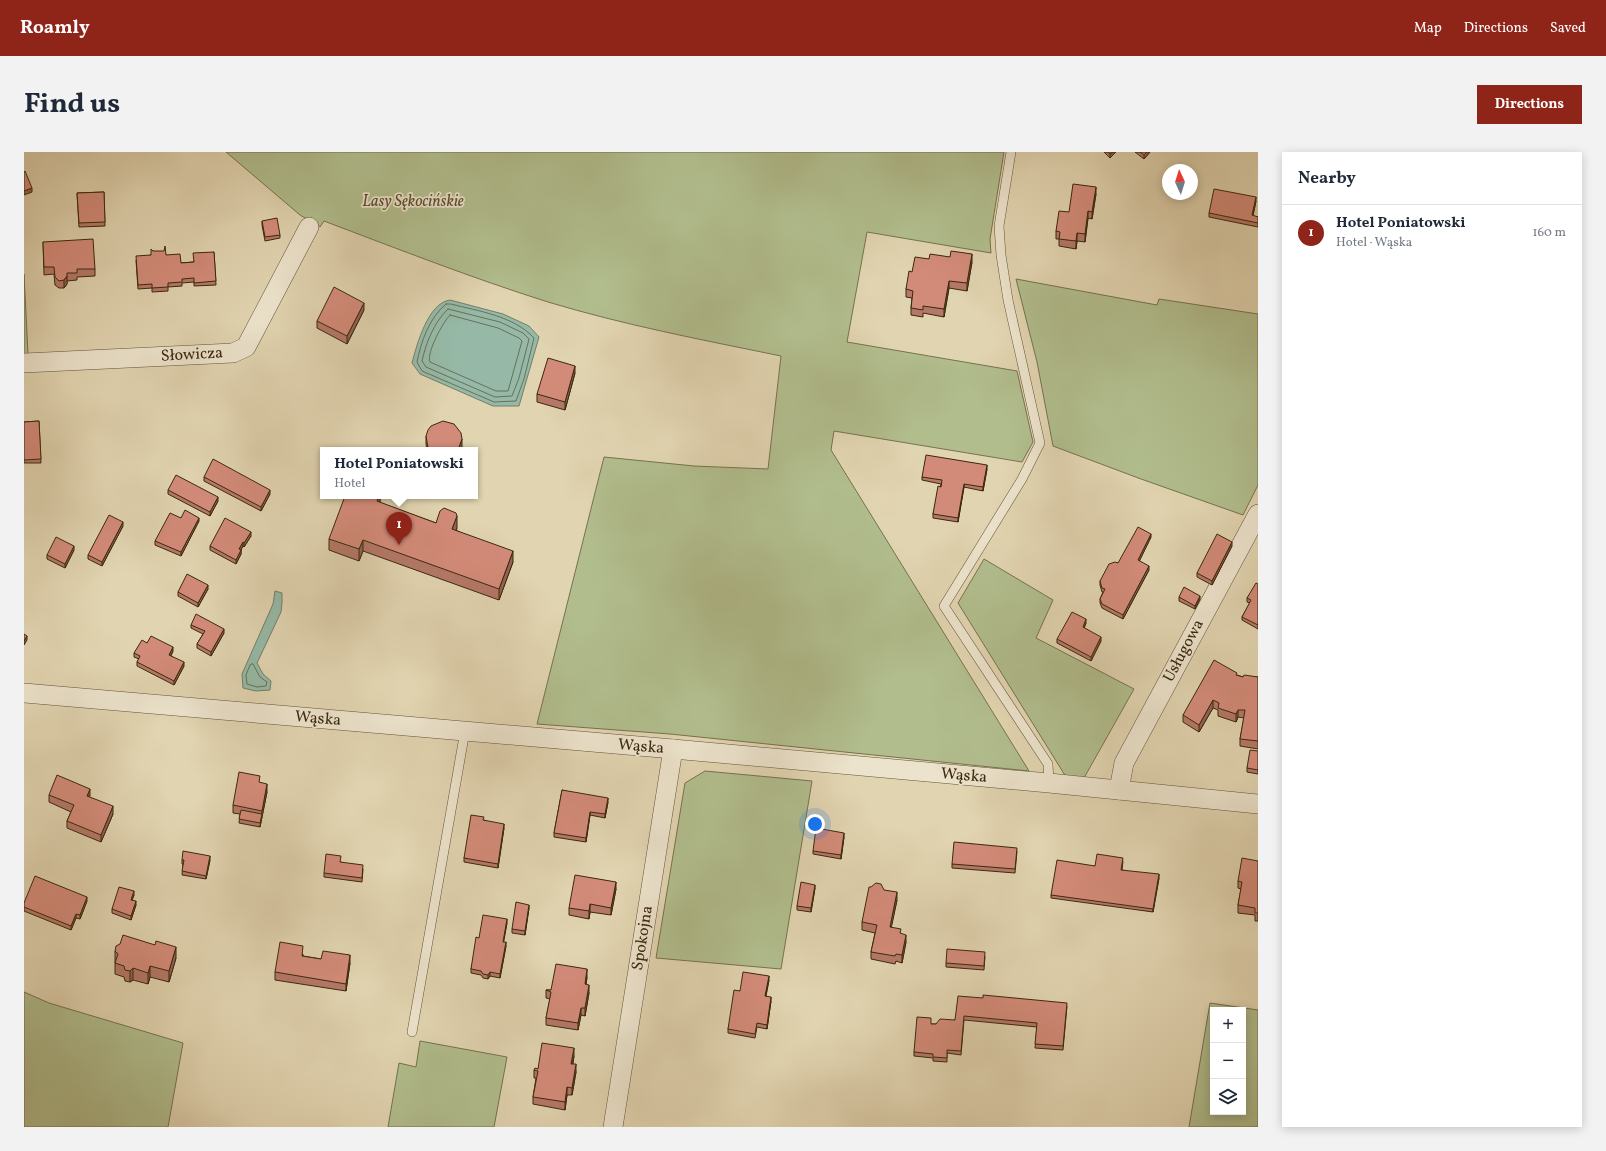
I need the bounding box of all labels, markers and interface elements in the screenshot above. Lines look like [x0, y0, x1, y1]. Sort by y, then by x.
text: Roamly [20, 15, 90, 41]
text: Map [1414, 19, 1442, 38]
text: Directions [1464, 19, 1528, 38]
text: Saved [1550, 19, 1586, 38]
text: Find us [24, 85, 120, 124]
button: Directions [1477, 85, 1582, 124]
north arrow [1162, 164, 1198, 200]
text: Nearby [1298, 167, 1356, 190]
park label: Lasy Sękocińskie [362, 191, 464, 213]
text: Hotel Poniatowski [1336, 213, 1466, 234]
text: 1 [1308, 224, 1314, 242]
text: 160 m [1532, 224, 1566, 242]
text: Hotel · Wąska [1336, 234, 1412, 252]
street label: Słowicza [160, 342, 224, 368]
popup [320, 447, 478, 499]
text: Hotel Poniatowski [334, 454, 464, 475]
text: Hotel [334, 475, 365, 493]
pin: 1 [386, 512, 412, 545]
street label: Usługowa [1158, 616, 1210, 686]
street label: Wąska [294, 706, 342, 732]
street label: Wąska [617, 734, 665, 760]
street label: Wąska [940, 763, 988, 789]
your location [805, 814, 825, 834]
street label: Spokojna [627, 904, 659, 972]
map controls [1210, 1007, 1246, 1115]
button: + [1210, 1007, 1246, 1043]
button: − [1210, 1043, 1246, 1079]
button: layers [1210, 1079, 1246, 1115]

